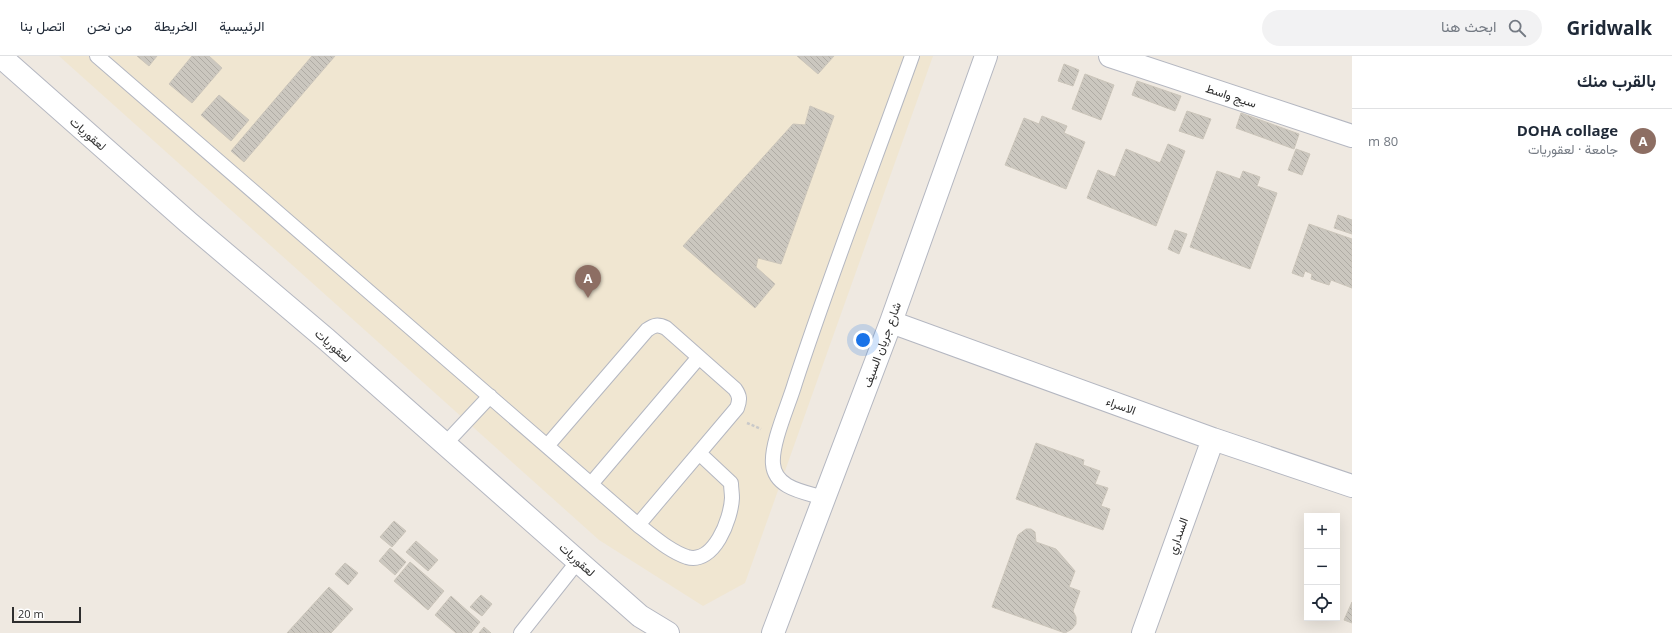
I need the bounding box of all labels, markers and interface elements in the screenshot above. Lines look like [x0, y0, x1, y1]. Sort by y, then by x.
search box [1262, 10, 1542, 46]
text: Gridwalk [1566, 15, 1652, 41]
text: اتصل بنا [20, 16, 65, 35]
text: من نحن [87, 16, 132, 35]
text: الخريطة [154, 16, 197, 35]
text: الرئيسية [219, 16, 265, 35]
text: ابحث هنا [1441, 16, 1496, 36]
icon: search [1506, 17, 1528, 39]
text: بالقرب منك [1577, 69, 1656, 92]
street label: سيج واسط [1203, 79, 1259, 113]
street label: لعقوريات [66, 113, 110, 154]
text: DOHA collage [1517, 120, 1618, 140]
text: 80 m [1368, 132, 1398, 150]
text: A [1639, 132, 1648, 150]
text: جامعة · لعقوريات [1528, 140, 1618, 158]
pin: A [575, 265, 601, 298]
street label: شارع جريان السيف [858, 300, 906, 390]
street label: لعقوريات [311, 325, 355, 366]
your location [853, 330, 873, 350]
street label: الاسراء [1104, 392, 1138, 419]
map controls [1304, 513, 1340, 621]
button: + [1304, 513, 1340, 549]
street label: السداري [1163, 515, 1194, 557]
street label: لعقوريات [556, 539, 599, 580]
button: − [1304, 549, 1340, 585]
button: locate [1304, 585, 1340, 621]
scale bar [12, 605, 81, 624]
text: 20 m [18, 606, 44, 621]

